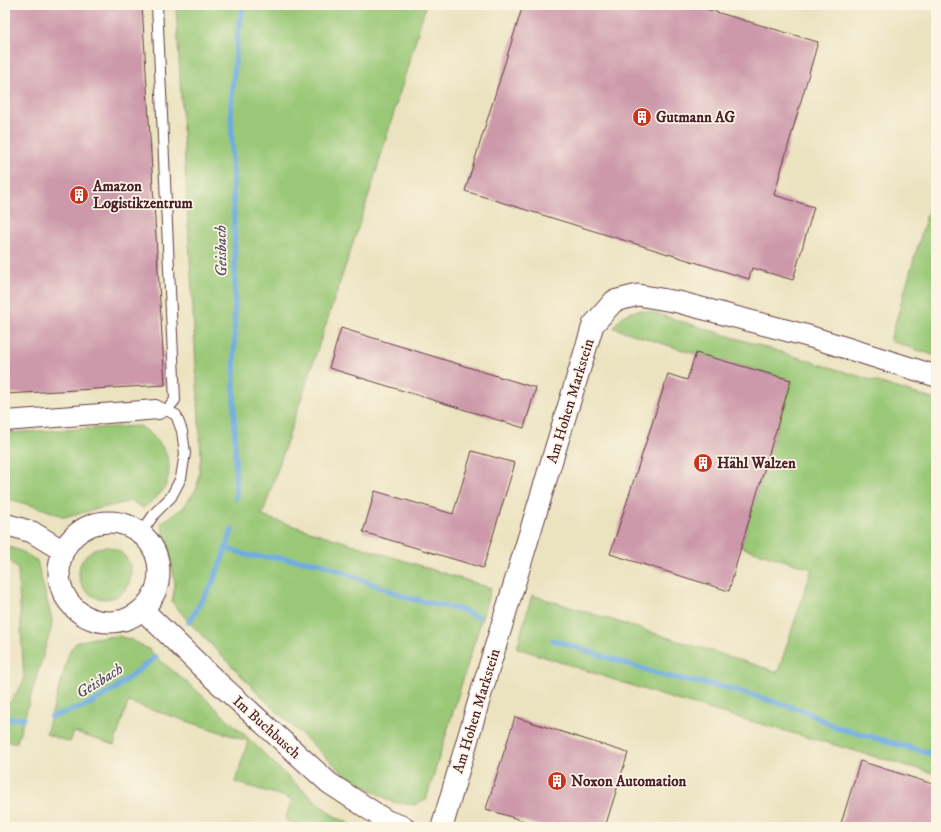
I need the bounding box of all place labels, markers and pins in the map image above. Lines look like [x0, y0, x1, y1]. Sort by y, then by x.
building icon: Gutmann AG [631, 106, 653, 128]
place label: Gutmann AG [656, 108, 735, 127]
place label: Amazon Logistikzentrum [92, 177, 193, 213]
building icon: Amazon Logistikzentrum [68, 184, 90, 206]
building icon: Hähl Walzen [692, 452, 714, 474]
place label: Hähl Walzen [717, 454, 796, 473]
building icon: Noxon Automation [546, 770, 568, 792]
place label: Noxon Automation [571, 772, 686, 791]

